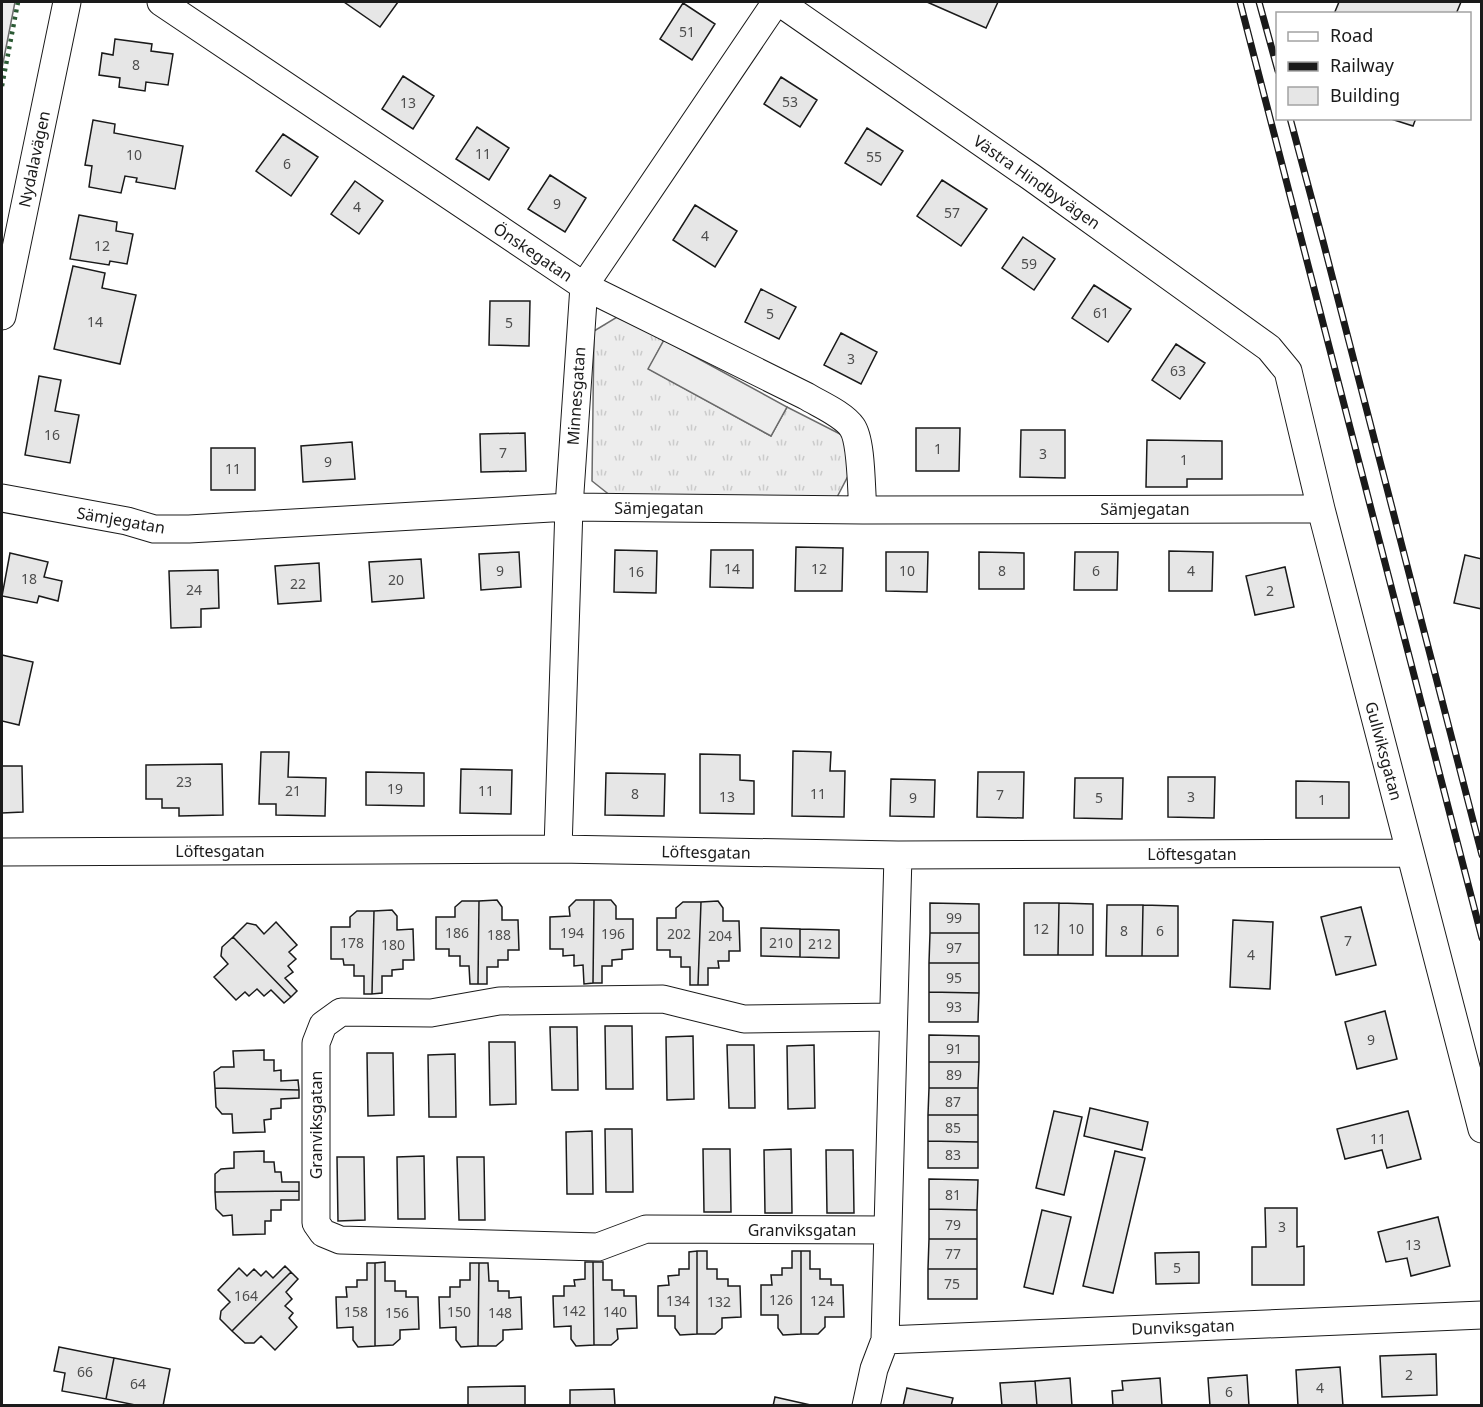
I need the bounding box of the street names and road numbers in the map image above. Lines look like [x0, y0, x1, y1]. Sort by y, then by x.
street label: Nydalavägen [13, 109, 55, 209]
street label: Västra Hindbyvägen [969, 130, 1105, 234]
street label: Önskegatan [489, 217, 577, 287]
street label: Minnesgatan [562, 346, 590, 446]
street label: Sämjegatan [614, 497, 704, 519]
street label: Sämjegatan [1100, 498, 1190, 520]
street label: Sämjegatan [75, 501, 167, 539]
street label: Gullviksgatan [1360, 699, 1408, 803]
street label: Löftesgatan [175, 840, 265, 862]
street label: Löftesgatan [661, 840, 751, 864]
street label: Löftesgatan [1147, 843, 1237, 865]
street label: Granviksgatan [305, 1071, 327, 1179]
street label: Granviksgatan [748, 1219, 856, 1241]
street label: Dunviksgatan [1131, 1314, 1235, 1340]

